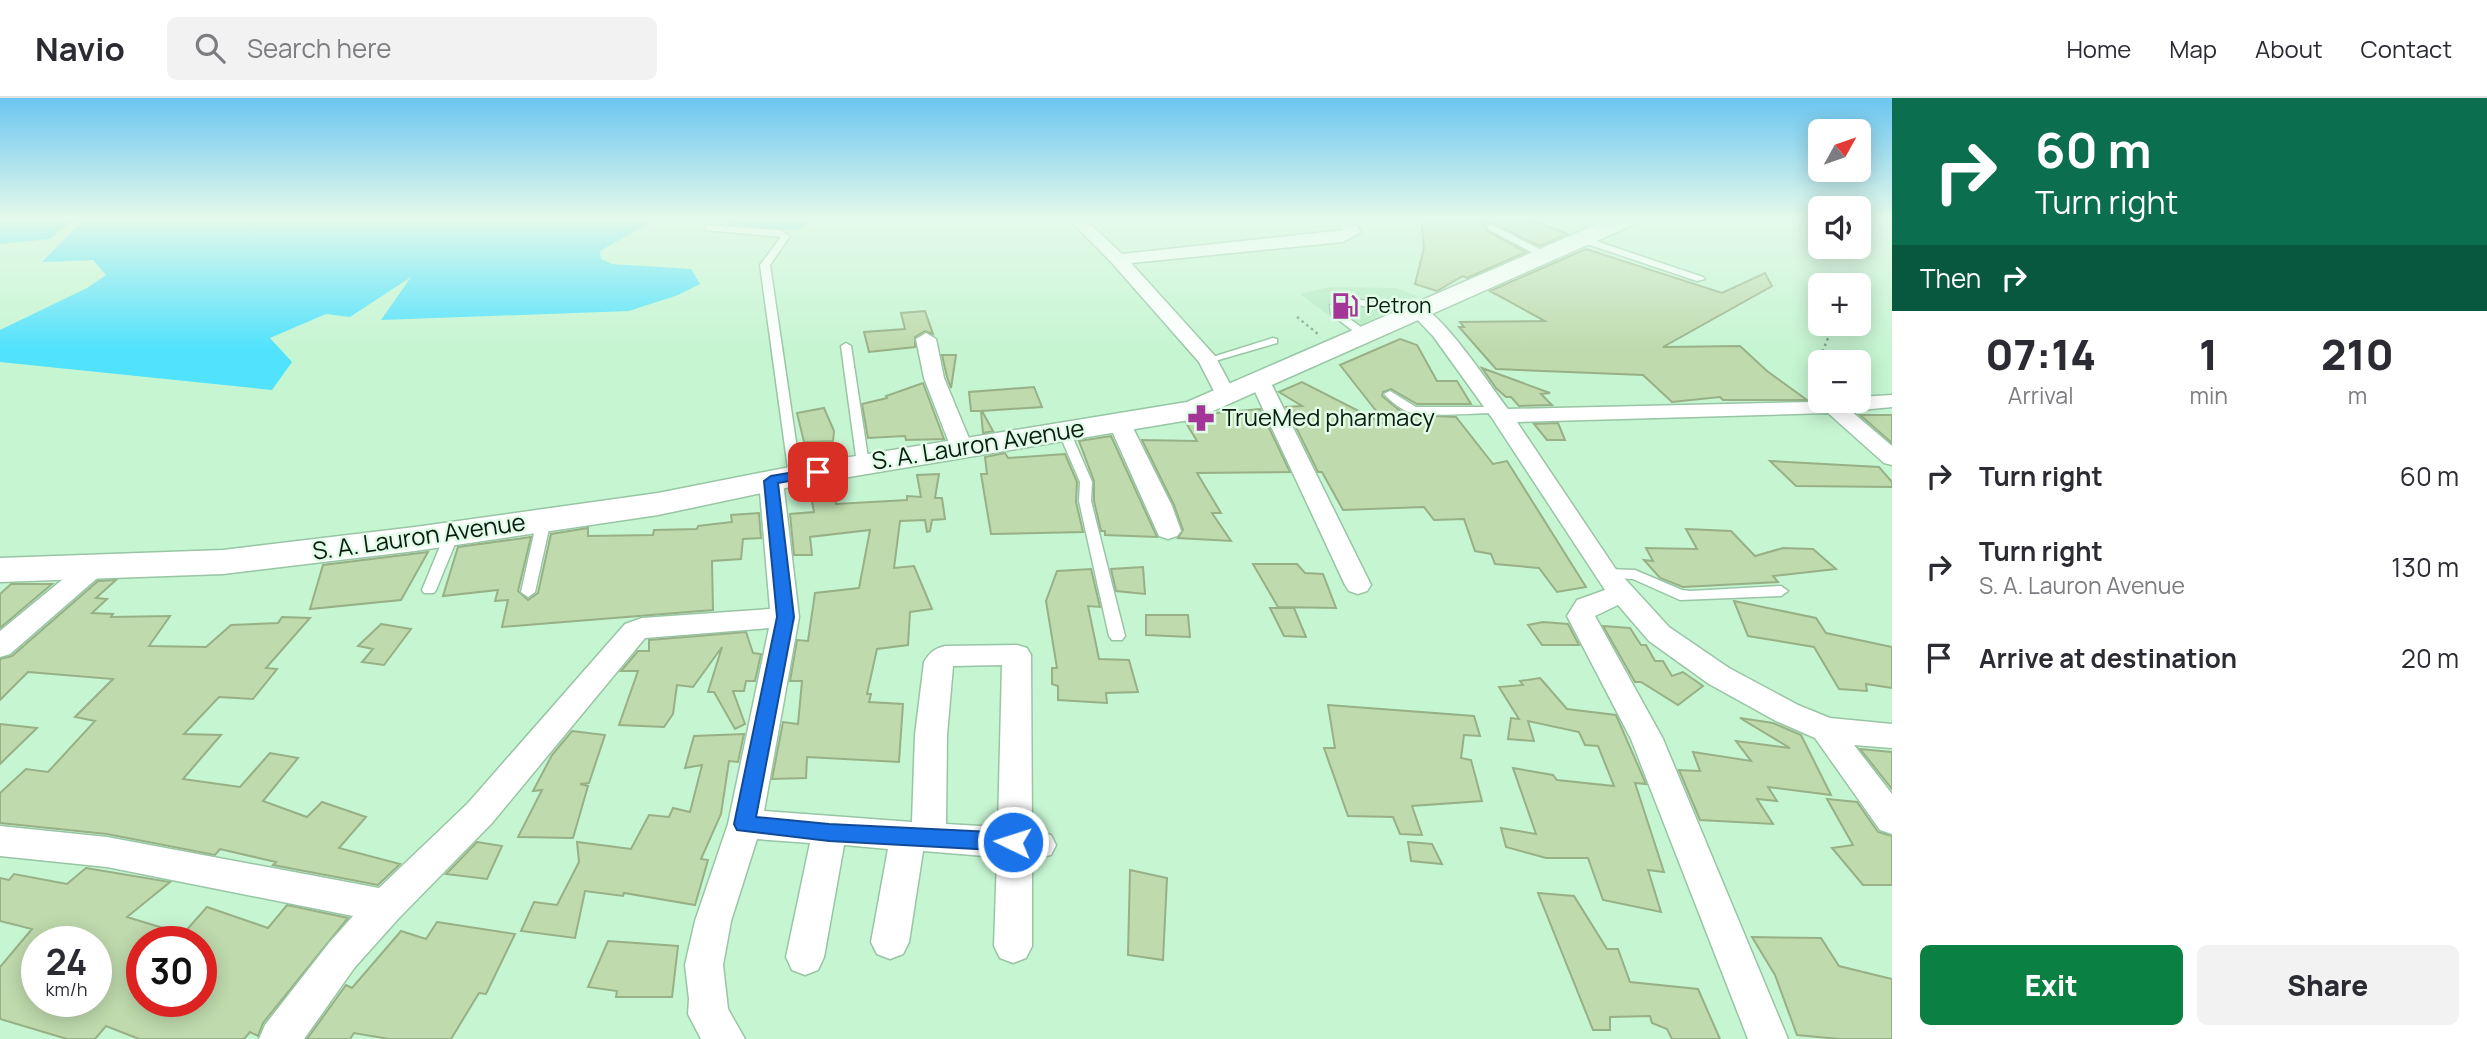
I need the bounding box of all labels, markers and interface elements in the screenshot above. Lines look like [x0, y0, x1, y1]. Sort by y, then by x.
search box [167, 17, 657, 80]
text: Navio [35, 26, 125, 71]
icon: search [191, 29, 229, 67]
text: Search here [247, 30, 391, 66]
text: Home [2066, 32, 2131, 65]
text: Map [2169, 32, 2217, 65]
text: About [2255, 32, 2323, 65]
text: Contact [2361, 32, 2452, 65]
text: 60 m [2035, 116, 2152, 183]
north arrow [1808, 119, 1871, 182]
map controls [1808, 119, 1871, 413]
icon: right [1920, 126, 2011, 217]
text: Turn right [2035, 180, 2178, 224]
button: sound [1808, 196, 1871, 259]
icon: right [1995, 259, 2033, 297]
text: Then [1920, 260, 1981, 296]
button: + [1808, 273, 1871, 336]
fuel station icon: Petron [1330, 291, 1360, 321]
place label: Petron [1366, 291, 1432, 319]
text: 07:14 [1985, 325, 2096, 383]
text: 1 [2199, 325, 2218, 383]
text: 210 [2321, 325, 2394, 383]
button: − [1808, 350, 1871, 413]
text: Arrival [2008, 379, 2074, 411]
text: min [2189, 379, 2228, 411]
text: m [2348, 379, 2367, 411]
place label: TrueMed pharmacy [1222, 400, 1435, 433]
pharmacy icon: TrueMed pharmacy [1186, 403, 1216, 433]
street label: S. A. Lauron Avenue [869, 410, 1086, 477]
pin [788, 442, 848, 502]
icon: arrive [799, 453, 837, 491]
icon: right [1920, 457, 1958, 495]
text: Turn right [1979, 458, 2103, 494]
text: 60 m [2400, 458, 2459, 494]
street label: S. A. Lauron Avenue [310, 504, 527, 567]
text: Turn right [1979, 533, 2103, 569]
icon: right [1920, 548, 1958, 586]
text: 130 m [2391, 549, 2459, 585]
text: S. A. Lauron Avenue [1979, 569, 2185, 601]
icon: arrive [1920, 639, 1958, 677]
text: Arrive at destination [1979, 640, 2237, 676]
text: 20 m [2401, 640, 2459, 676]
position arrow [976, 805, 1050, 879]
speed limit sign: 30 [126, 926, 217, 1017]
text: 24 [46, 938, 87, 986]
button: Exit [1920, 945, 2183, 1025]
button: Share [2197, 945, 2459, 1025]
text: km/h [46, 977, 87, 1001]

